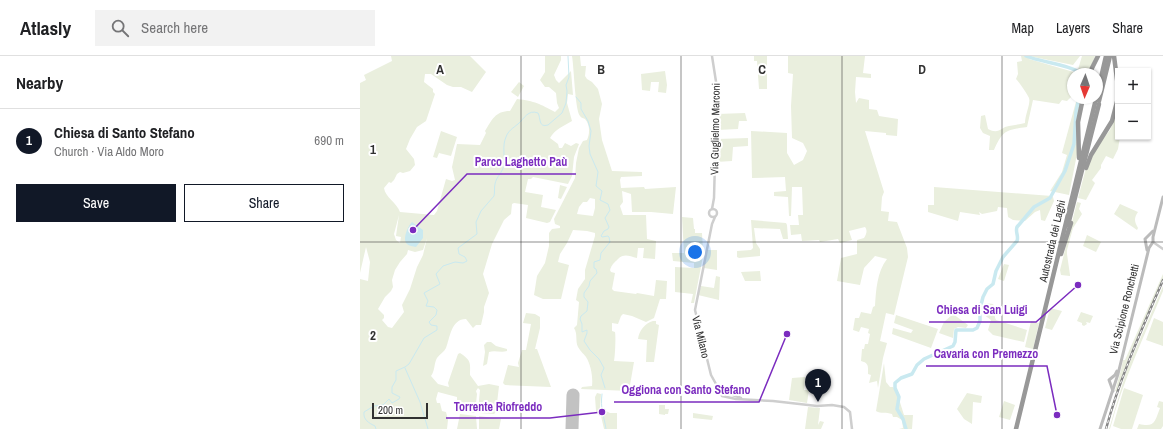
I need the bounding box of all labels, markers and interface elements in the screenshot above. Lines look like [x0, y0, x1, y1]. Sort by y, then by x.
search box [95, 10, 375, 46]
text: Atlasly [20, 15, 71, 41]
icon: search [109, 17, 131, 39]
text: Search here [141, 17, 208, 38]
text: Map [1012, 19, 1034, 37]
text: Layers [1056, 19, 1090, 37]
text: Share [1112, 19, 1143, 37]
text: A [436, 61, 444, 78]
text: B [597, 61, 605, 78]
text: C [758, 61, 766, 78]
text: D [918, 61, 926, 78]
north arrow [1067, 68, 1103, 104]
map controls [1115, 68, 1151, 140]
button: + [1115, 68, 1151, 104]
text: Nearby [16, 71, 63, 94]
street label: Via Guglielmo Marconi [707, 83, 723, 175]
button: − [1115, 104, 1151, 140]
text: Chiesa di Santo Stefano [54, 122, 195, 143]
text: 1 [26, 132, 32, 149]
text: 690 m [314, 132, 344, 149]
text: 1 [370, 141, 376, 158]
text: Church · Via Aldo Moro [54, 143, 164, 160]
callout: Parco Laghetto Paù [467, 150, 576, 174]
text: Parco Laghetto Paù [475, 154, 567, 170]
button: Save [16, 184, 176, 222]
button: Share [184, 184, 344, 222]
street label: Autostrada dei Laghi [1036, 199, 1068, 284]
your location [685, 242, 705, 262]
street label: Via Scipione Ronchetti [1106, 262, 1142, 356]
callout: Chiesa di San Luigi [929, 298, 1036, 322]
text: Chiesa di San Luigi [937, 302, 1028, 318]
street label: Via Milano [689, 314, 713, 360]
text: 2 [370, 327, 376, 344]
callout: Cavaria con Premezzo [926, 342, 1047, 366]
text: Cavaria con Premezzo [934, 346, 1038, 362]
pin: 1 [805, 369, 831, 402]
callout: Oggiona con Santo Stefano [614, 378, 759, 402]
text: Oggiona con Santo Stefano [621, 382, 751, 398]
callout: Torrente Riofreddo [446, 394, 550, 418]
text: Torrente Riofreddo [454, 399, 542, 415]
scale bar [372, 401, 428, 420]
text: 200 m [378, 403, 403, 417]

